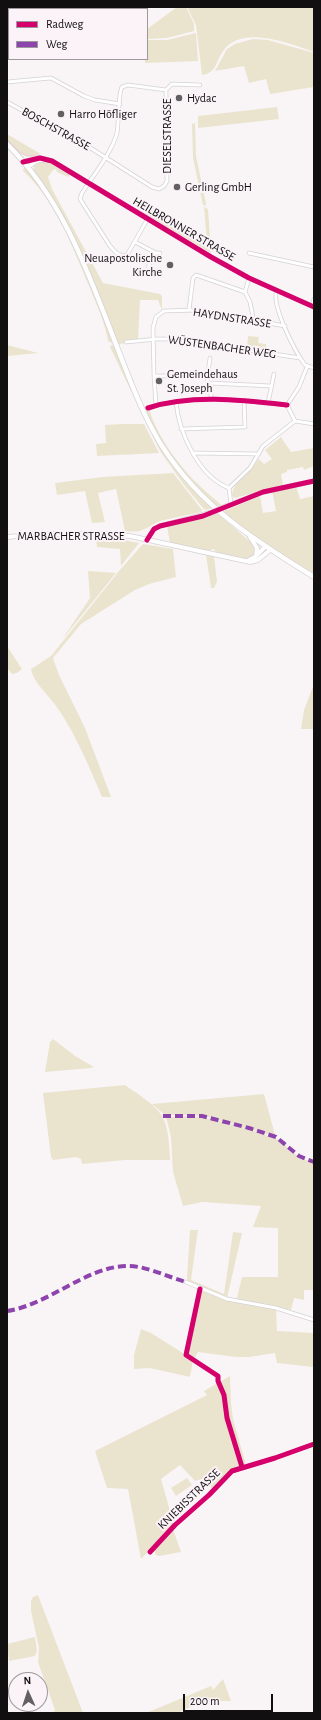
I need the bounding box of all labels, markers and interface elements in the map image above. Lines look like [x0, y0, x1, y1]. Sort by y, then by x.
legend [8, 8, 148, 60]
text: Radweg [46, 18, 83, 30]
text: Weg [46, 38, 67, 50]
place label: Hydac [187, 91, 216, 105]
marker: Hydac [174, 93, 184, 103]
street label: DIESELSTRASSE [160, 98, 174, 174]
street label: BOSCHSTRASSE [19, 104, 93, 154]
place label: Harro Höfliger [69, 107, 137, 121]
marker: Harro Höfliger [56, 109, 66, 119]
place label: Gerling GmbH [185, 180, 252, 194]
marker: Gerling GmbH [172, 182, 182, 192]
street label: HEILBRONNER STRASSE [130, 194, 238, 264]
place label: Neuapostolische Kirche [84, 251, 162, 279]
marker: Neuapostolische Kirche [165, 260, 175, 270]
street label: HAYDNSTRASSE [192, 305, 272, 331]
street label: WÜSTENBACHER WEG [167, 332, 277, 362]
place label: Gemeindehaus St. Joseph [167, 367, 238, 395]
marker: Gemeindehaus St. Joseph [154, 376, 164, 386]
street label: MARBACHER STRASSE [17, 529, 125, 543]
street label: KNIEBISSTRASSE [155, 1466, 223, 1532]
north arrow [8, 1672, 48, 1712]
text: N [23, 1675, 32, 1686]
scale bar [185, 1686, 275, 1712]
text: 200 m [190, 1695, 220, 1707]

